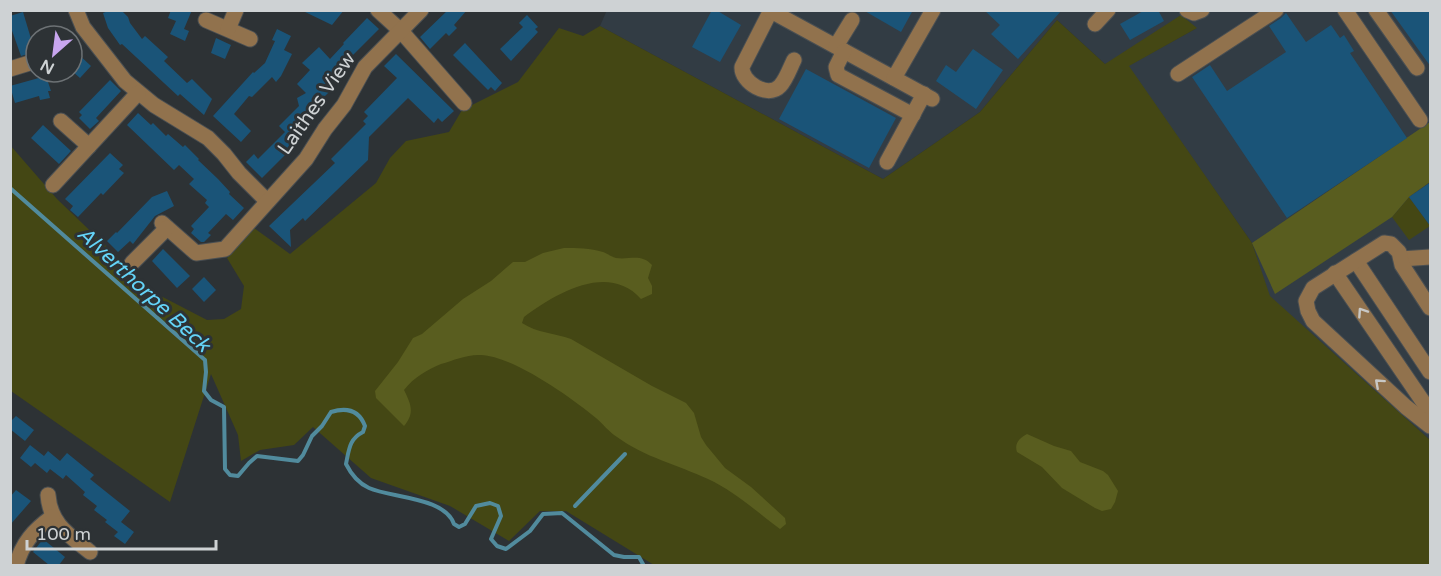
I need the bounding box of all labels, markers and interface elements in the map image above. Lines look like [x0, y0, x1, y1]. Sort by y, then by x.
north arrow [24, 24, 84, 84]
street label: Laithes View [273, 48, 361, 159]
text: N [37, 55, 58, 78]
water label: Alverthorpe Beck [72, 221, 217, 359]
one-way arrow [1358, 307, 1369, 318]
one-way arrow [1375, 379, 1386, 390]
scale bar [27, 513, 216, 551]
text: 100 m [36, 523, 91, 545]

